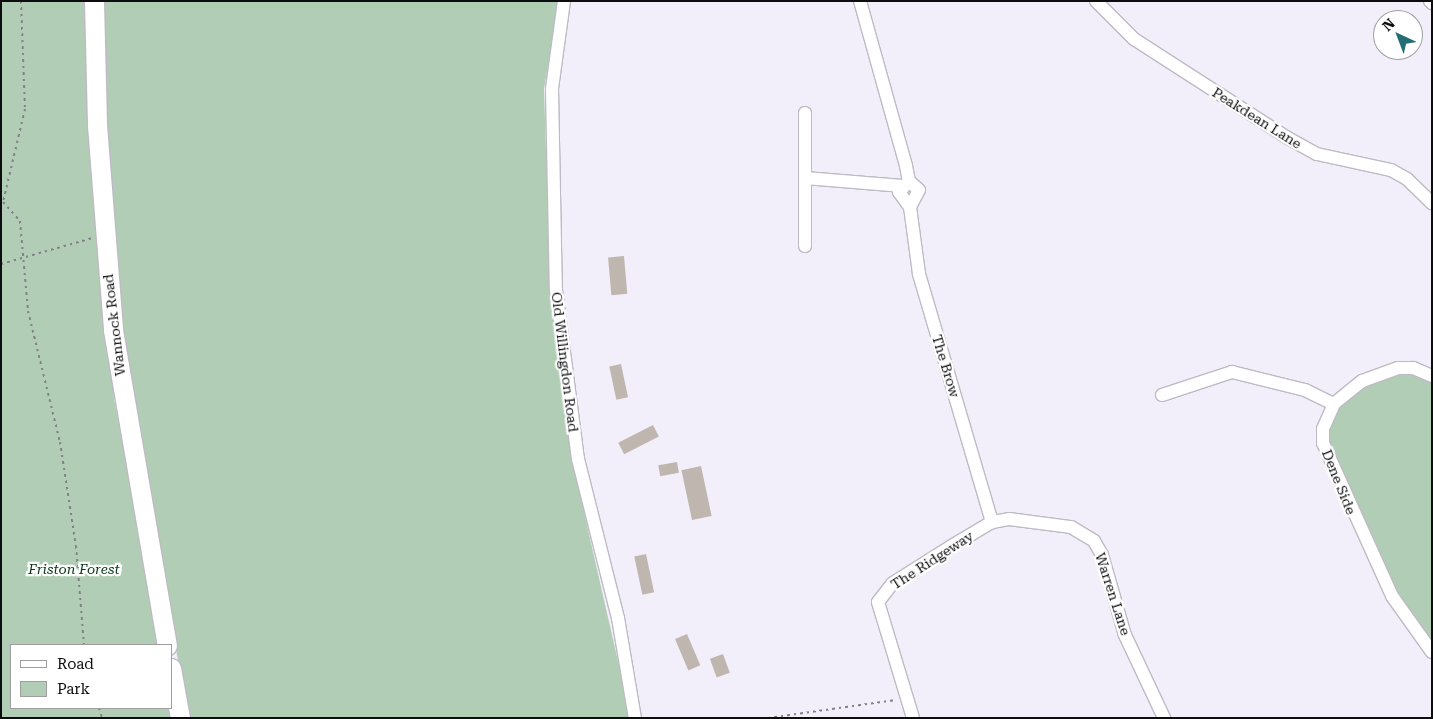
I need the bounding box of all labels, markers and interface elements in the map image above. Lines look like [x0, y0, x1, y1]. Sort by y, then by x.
north arrow [1373, 10, 1423, 60]
text: N [1379, 15, 1398, 34]
street label: Peakdean Lane [1209, 84, 1305, 152]
street label: Wannock Road [99, 273, 129, 377]
street label: Old Willingdon Road [548, 291, 582, 433]
street label: The Brow [929, 333, 963, 399]
street label: Dene Side [1318, 447, 1360, 517]
street label: The Ridgeway [888, 527, 976, 593]
street label: Warren Lane [1092, 551, 1134, 637]
park label: Friston Forest [28, 561, 120, 577]
legend [10, 644, 172, 709]
text: Road [57, 655, 94, 673]
text: Park [57, 680, 90, 698]

